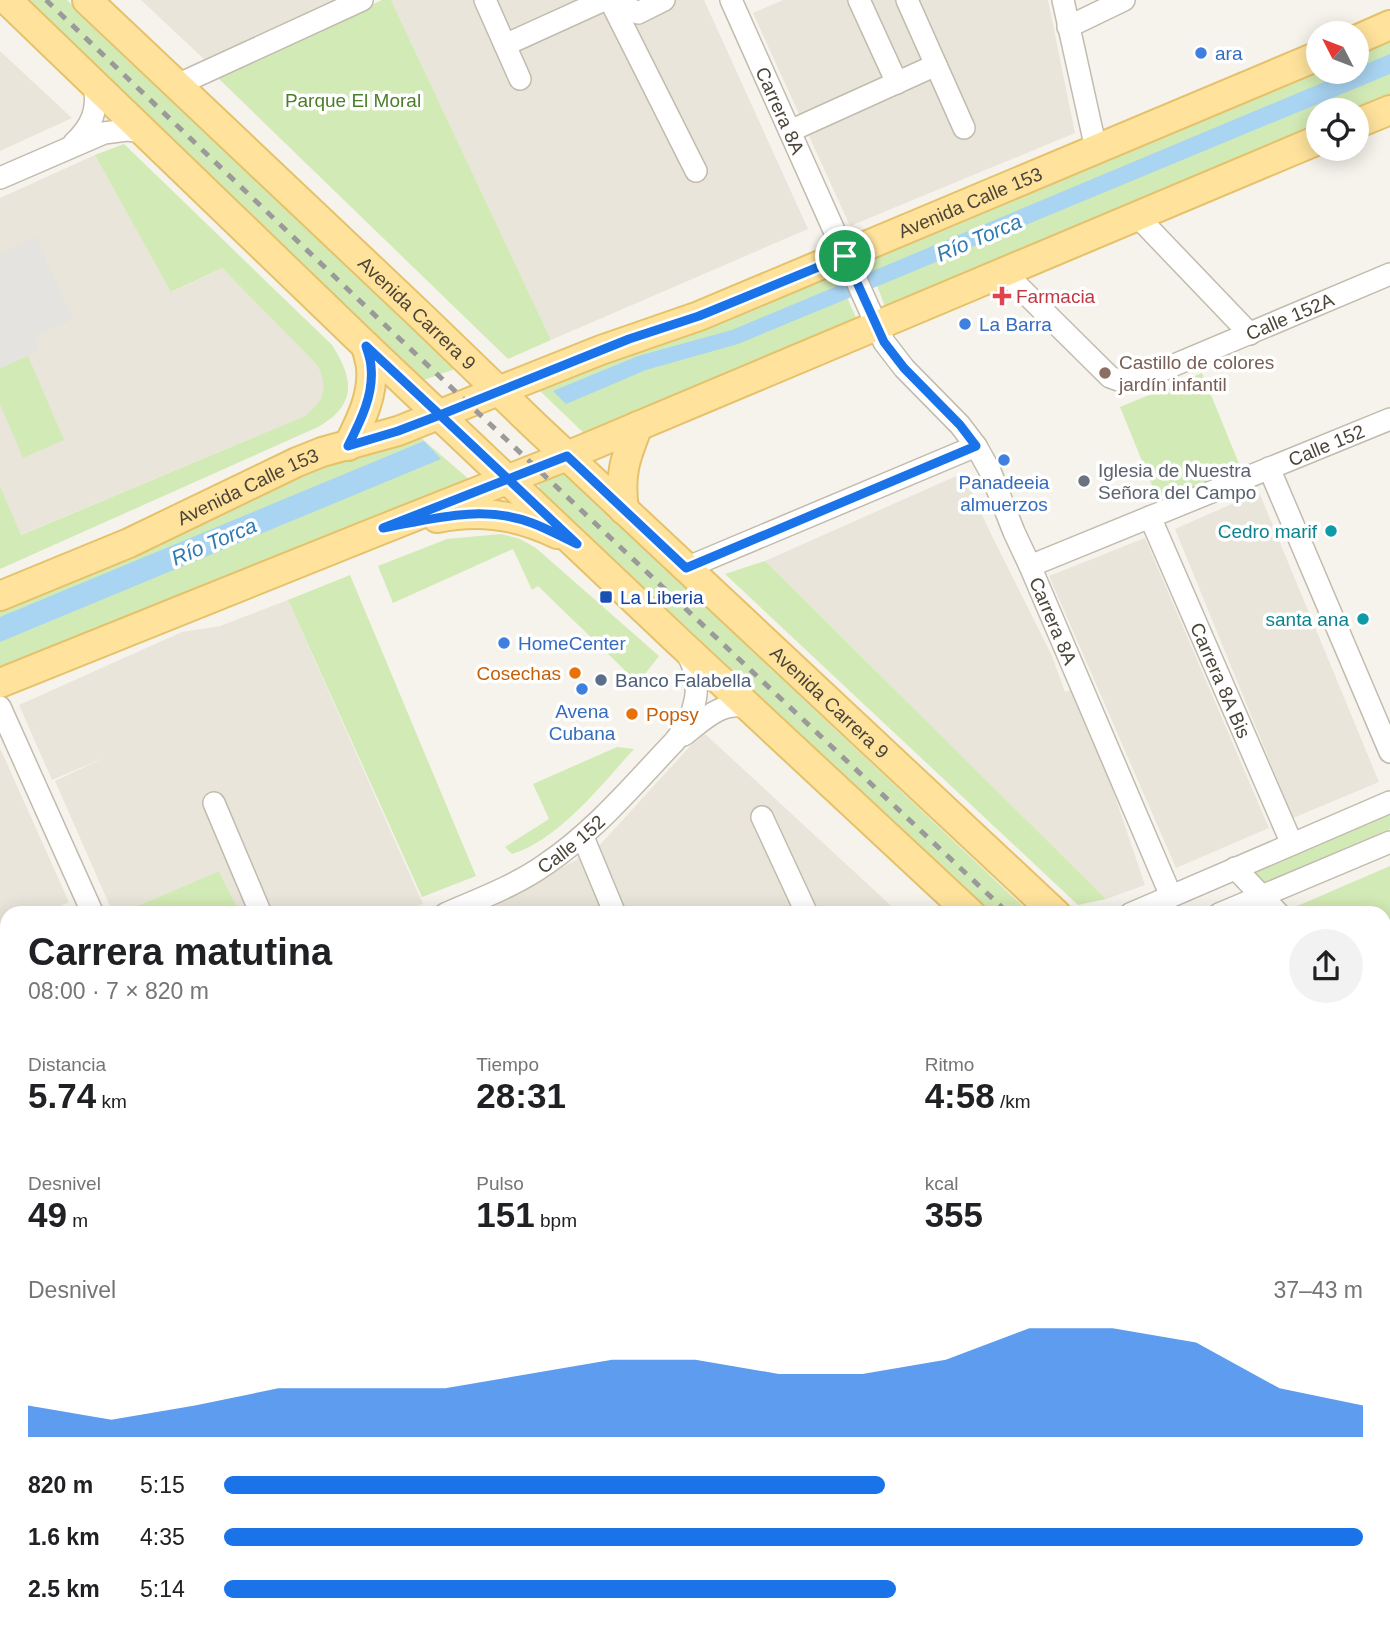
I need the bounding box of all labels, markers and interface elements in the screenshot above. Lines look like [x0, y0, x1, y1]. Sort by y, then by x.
north arrow [1306, 21, 1368, 84]
map controls [1306, 21, 1369, 161]
place label: ara [1215, 43, 1243, 64]
marker: ara [1193, 45, 1209, 61]
street label: Carrera 8A [751, 64, 809, 158]
park label: Parque El Moral [285, 90, 421, 111]
button: locate [1306, 98, 1369, 161]
street label: Avenida Calle 153 [895, 163, 1045, 242]
water label: Río Torca [933, 209, 1025, 266]
pin [815, 226, 875, 286]
icon: arrive [826, 237, 864, 275]
street label: Avenida Carrera 9 [354, 253, 480, 374]
place label: Farmacia [1016, 286, 1096, 307]
marker: Farmacia [994, 288, 1010, 304]
street label: Calle 152A [1243, 289, 1337, 345]
place label: La Barra [979, 314, 1052, 335]
marker: La Barra [957, 316, 973, 332]
place label: Castillo de colores jardín infantil [1118, 352, 1274, 395]
marker: Castillo de colores jardín infantil [1097, 365, 1113, 381]
street label: Calle 152 [1285, 421, 1368, 470]
street label: Avenida Calle 153 [174, 445, 322, 529]
marker: Panadeeia almuerzos [996, 452, 1012, 468]
place label: Iglesia de Nuestra Señora del Campo [1098, 460, 1256, 503]
place label: Panadeeia almuerzos [959, 472, 1050, 515]
marker: Iglesia de Nuestra Señora del Campo [1076, 473, 1092, 489]
water label: Río Torca [168, 513, 260, 570]
place label: Cedro marif [1218, 521, 1318, 542]
marker: Cedro marif [1323, 523, 1339, 539]
street label: Carrera 8A [1025, 574, 1081, 668]
place label: La Liberia [620, 587, 704, 608]
marker: La Liberia [598, 589, 614, 605]
place label: santa ana [1266, 609, 1349, 630]
marker: santa ana [1355, 611, 1371, 627]
street label: Carrera 8A Bis [1186, 620, 1255, 741]
place label: HomeCenter [518, 633, 626, 654]
marker: HomeCenter [496, 635, 512, 651]
street label: Avenida Carrera 9 [766, 642, 893, 763]
place label: Cosechas [477, 663, 561, 684]
marker: Cosechas [567, 665, 583, 681]
place label: Banco Falabella [615, 670, 752, 691]
marker: Banco Falabella [593, 672, 609, 688]
marker: Avena Cubana [574, 681, 590, 697]
place label: Avena Cubana [549, 701, 616, 744]
place label: Popsy [646, 704, 699, 725]
marker: Popsy [624, 706, 640, 722]
street label: Calle 152 [534, 811, 609, 878]
button: share [1289, 929, 1363, 1003]
text: Carrera matutina [28, 931, 332, 973]
text: 08:00 · 7 × 820 m [28, 978, 209, 1004]
text: Distancia [28, 1054, 106, 1075]
text: Tiempo [476, 1054, 539, 1075]
text: Ritmo [925, 1054, 974, 1075]
text: 5.74 [28, 1076, 96, 1115]
text: 28:31 [476, 1076, 566, 1115]
text: 4:58 [925, 1076, 995, 1115]
text: km [96, 1091, 127, 1112]
text: /km [995, 1091, 1031, 1112]
text: Desnivel [28, 1173, 101, 1194]
text: Pulso [476, 1173, 524, 1194]
text: kcal [925, 1173, 958, 1194]
text: 49 [28, 1195, 67, 1234]
text: 151 [476, 1195, 535, 1234]
text: 355 [925, 1195, 983, 1234]
text: m [67, 1210, 88, 1231]
text: bpm [535, 1210, 577, 1231]
text: Desnivel [28, 1277, 116, 1303]
text: 37–43 m [1273, 1277, 1363, 1303]
text: 820 m [28, 1472, 93, 1498]
text: 5:15 [140, 1472, 185, 1498]
text: 1.6 km [28, 1524, 100, 1550]
text: 4:35 [140, 1524, 185, 1550]
text: 2.5 km [28, 1576, 100, 1602]
text: 5:14 [140, 1576, 185, 1602]

